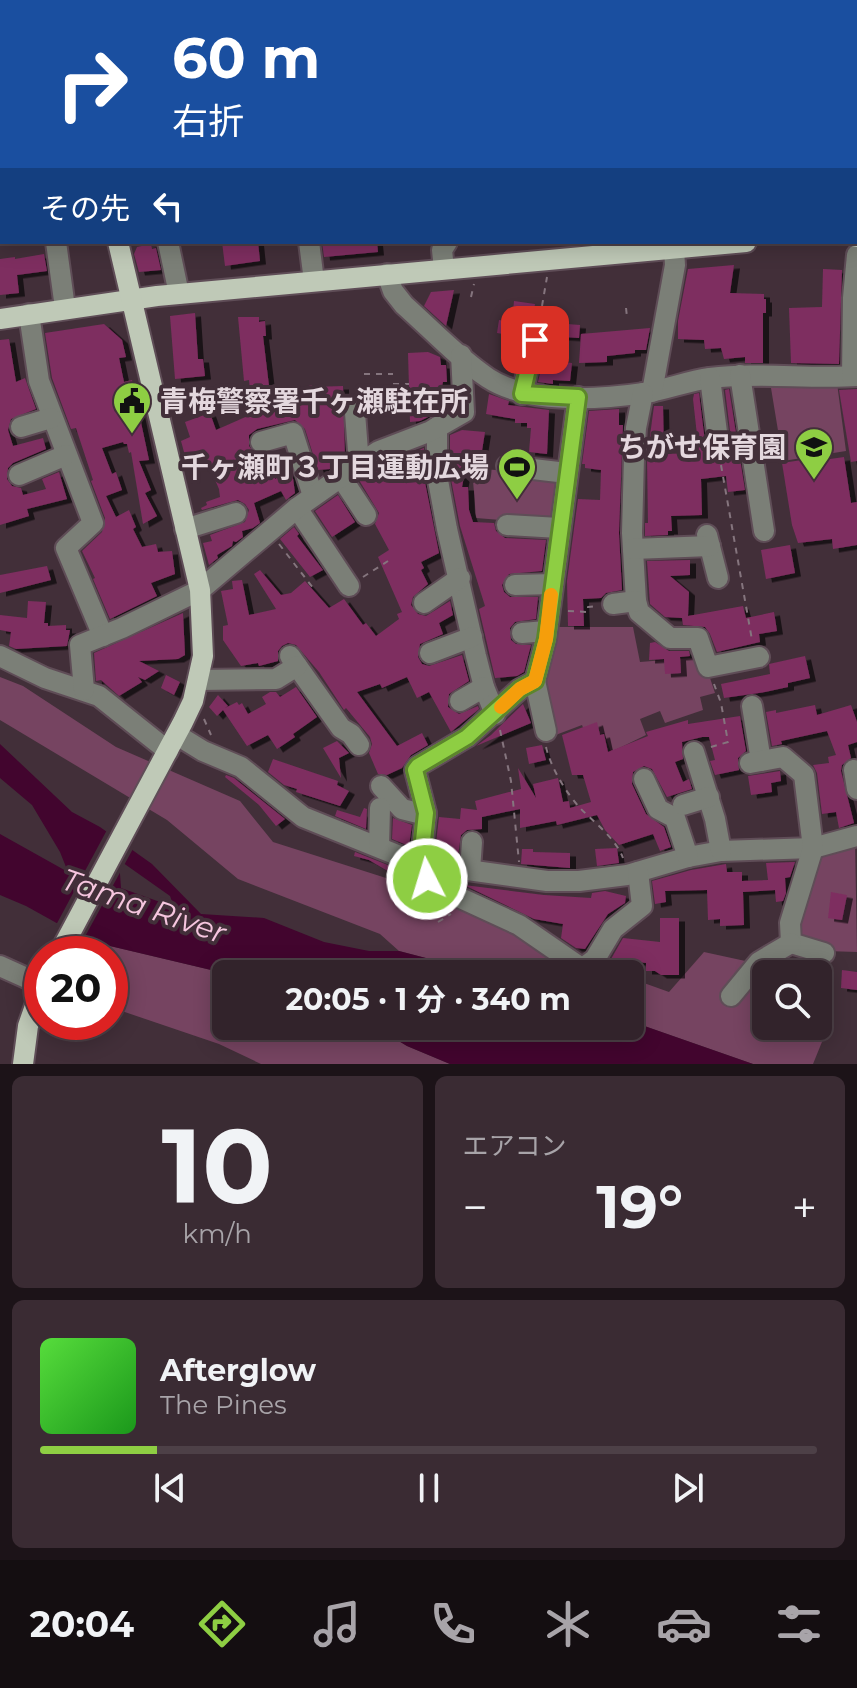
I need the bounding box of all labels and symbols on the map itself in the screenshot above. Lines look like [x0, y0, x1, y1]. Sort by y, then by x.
pin [501, 306, 569, 374]
public building icon: 青梅警察署千ヶ瀬駐在所 [111, 380, 153, 435]
place label: 青梅警察署千ヶ瀬駐在所 [160, 384, 468, 418]
school or university icon: ちがせ保育園 [793, 426, 835, 481]
place label: ちがせ保育園 [618, 430, 786, 464]
sports icon: 千ヶ瀬町３丁目運動広場 [496, 446, 538, 501]
place label: 千ヶ瀬町３丁目運動広場 [181, 450, 489, 484]
position arrow [385, 837, 469, 921]
water label: Tama River [57, 861, 232, 952]
speed limit sign: 20 [24, 936, 128, 1040]

